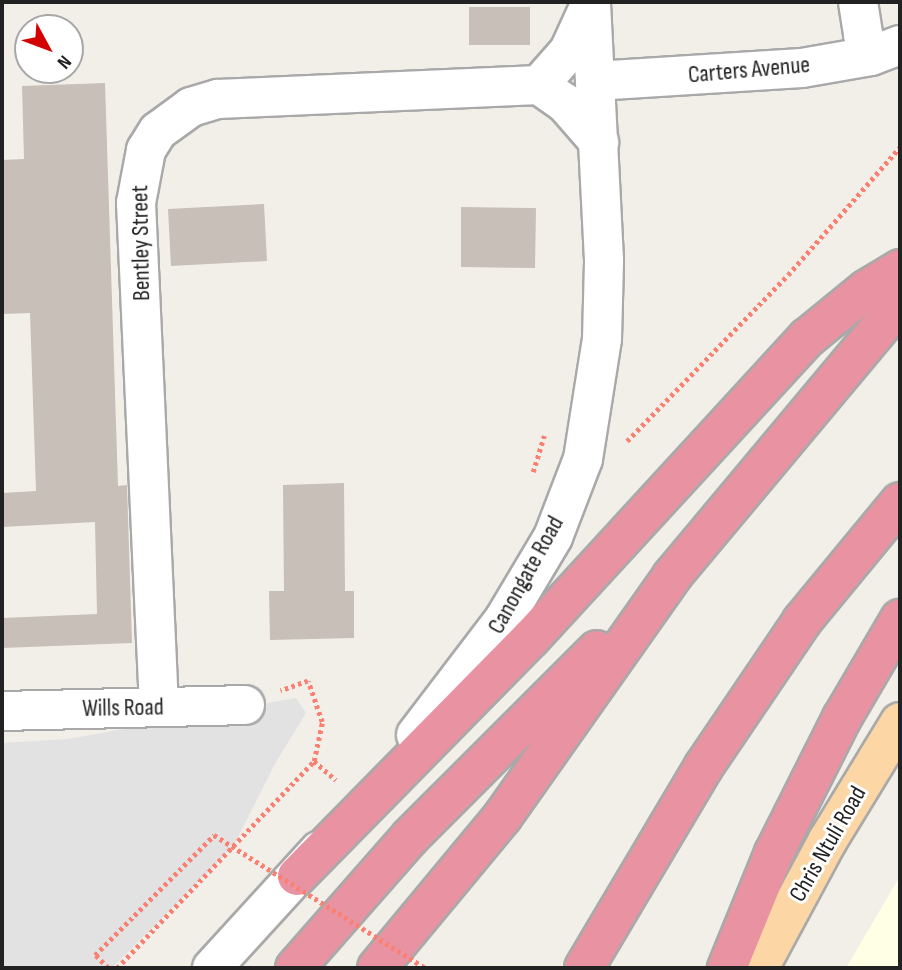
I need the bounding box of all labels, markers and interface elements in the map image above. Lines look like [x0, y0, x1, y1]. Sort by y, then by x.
north arrow [14, 14, 84, 84]
text: N [52, 50, 76, 73]
street label: Carters Avenue [687, 50, 811, 90]
street label: Bentley Street [126, 185, 156, 301]
street label: Canongate Road [482, 511, 570, 639]
street label: Wills Road [82, 693, 164, 723]
street label: Chris Ntuli Road [783, 781, 873, 907]

